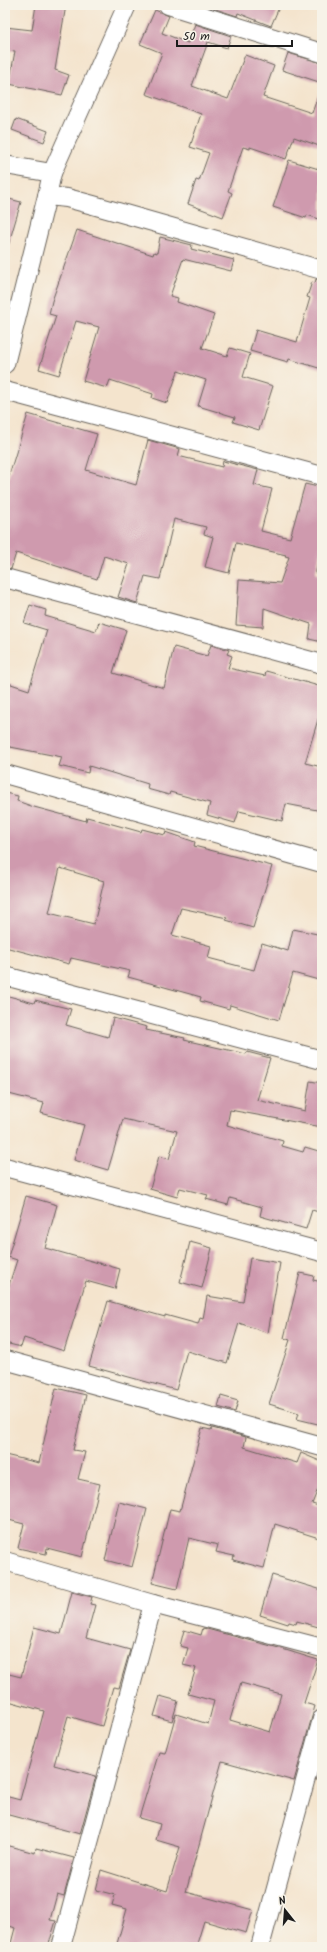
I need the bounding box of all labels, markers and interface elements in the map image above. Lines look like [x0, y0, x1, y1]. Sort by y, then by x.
scale bar [177, 22, 292, 48]
text: 50 m [183, 27, 210, 46]
north arrow [265, 1890, 305, 1930]
text: N [276, 1892, 288, 1911]

